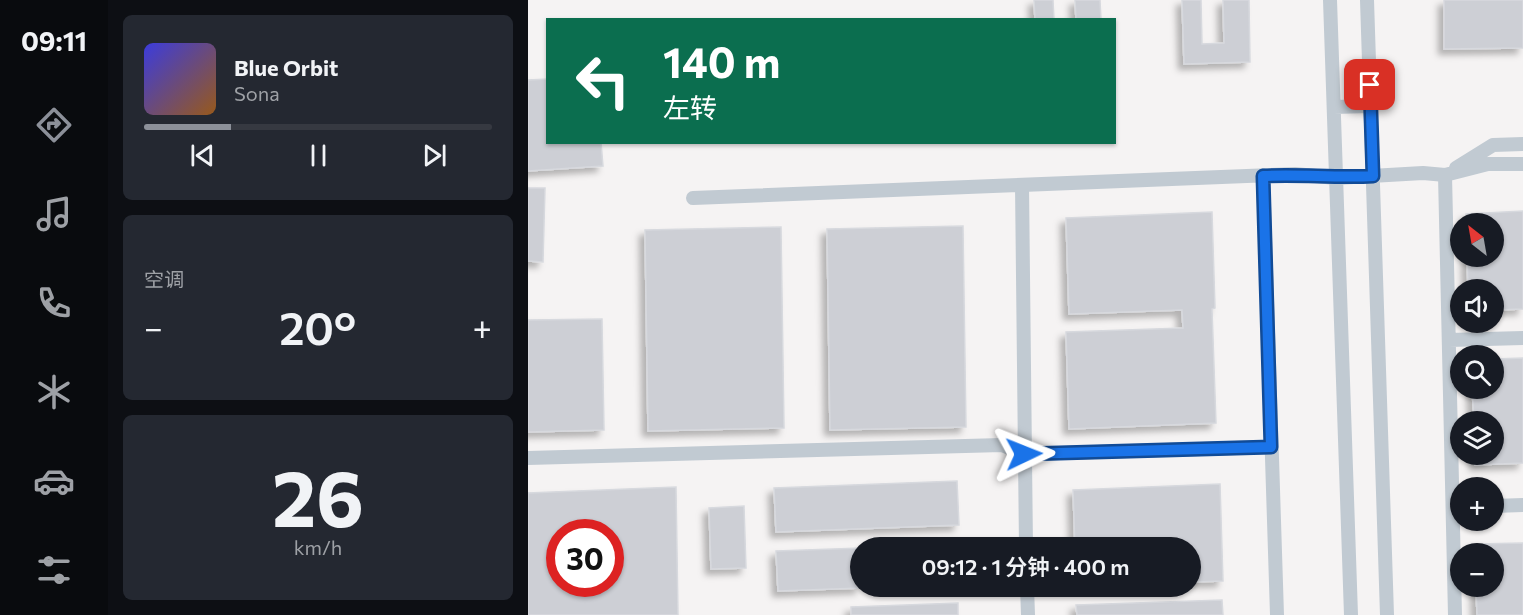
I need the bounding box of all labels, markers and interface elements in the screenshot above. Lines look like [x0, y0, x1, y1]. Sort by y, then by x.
text: 09:11 [21, 24, 87, 57]
text: 140 m [663, 35, 780, 87]
icon: left [564, 42, 642, 120]
text: Blue Orbit [234, 54, 338, 81]
pin [1344, 59, 1395, 110]
icon: arrive [1353, 68, 1386, 101]
text: Sona [234, 81, 280, 105]
text: 左转 [663, 91, 717, 124]
icon: directions [33, 104, 75, 146]
icon: previous [186, 139, 219, 172]
icon: pause [302, 139, 335, 172]
icon: next [418, 139, 451, 172]
icon: music [33, 193, 75, 235]
north arrow [1450, 213, 1504, 267]
map controls [1450, 213, 1504, 597]
text: 空调 [144, 267, 184, 291]
button: sound [1450, 279, 1504, 333]
icon: phone [33, 282, 75, 324]
text: 20° [279, 299, 356, 354]
text: − [144, 306, 163, 347]
text: + [473, 306, 492, 347]
button: search [1450, 345, 1504, 399]
icon: climate [33, 371, 75, 413]
button: layers [1450, 411, 1504, 465]
position arrow [992, 422, 1056, 486]
text: 26 [272, 448, 364, 543]
icon: car [33, 460, 75, 502]
button: + [1450, 477, 1504, 531]
speed limit sign: 30 [546, 519, 624, 597]
text: km/h [294, 535, 342, 559]
button: − [1450, 543, 1504, 597]
icon: filters [33, 549, 75, 591]
text: 09:12 · 1 分钟 · 400 m [922, 553, 1129, 580]

